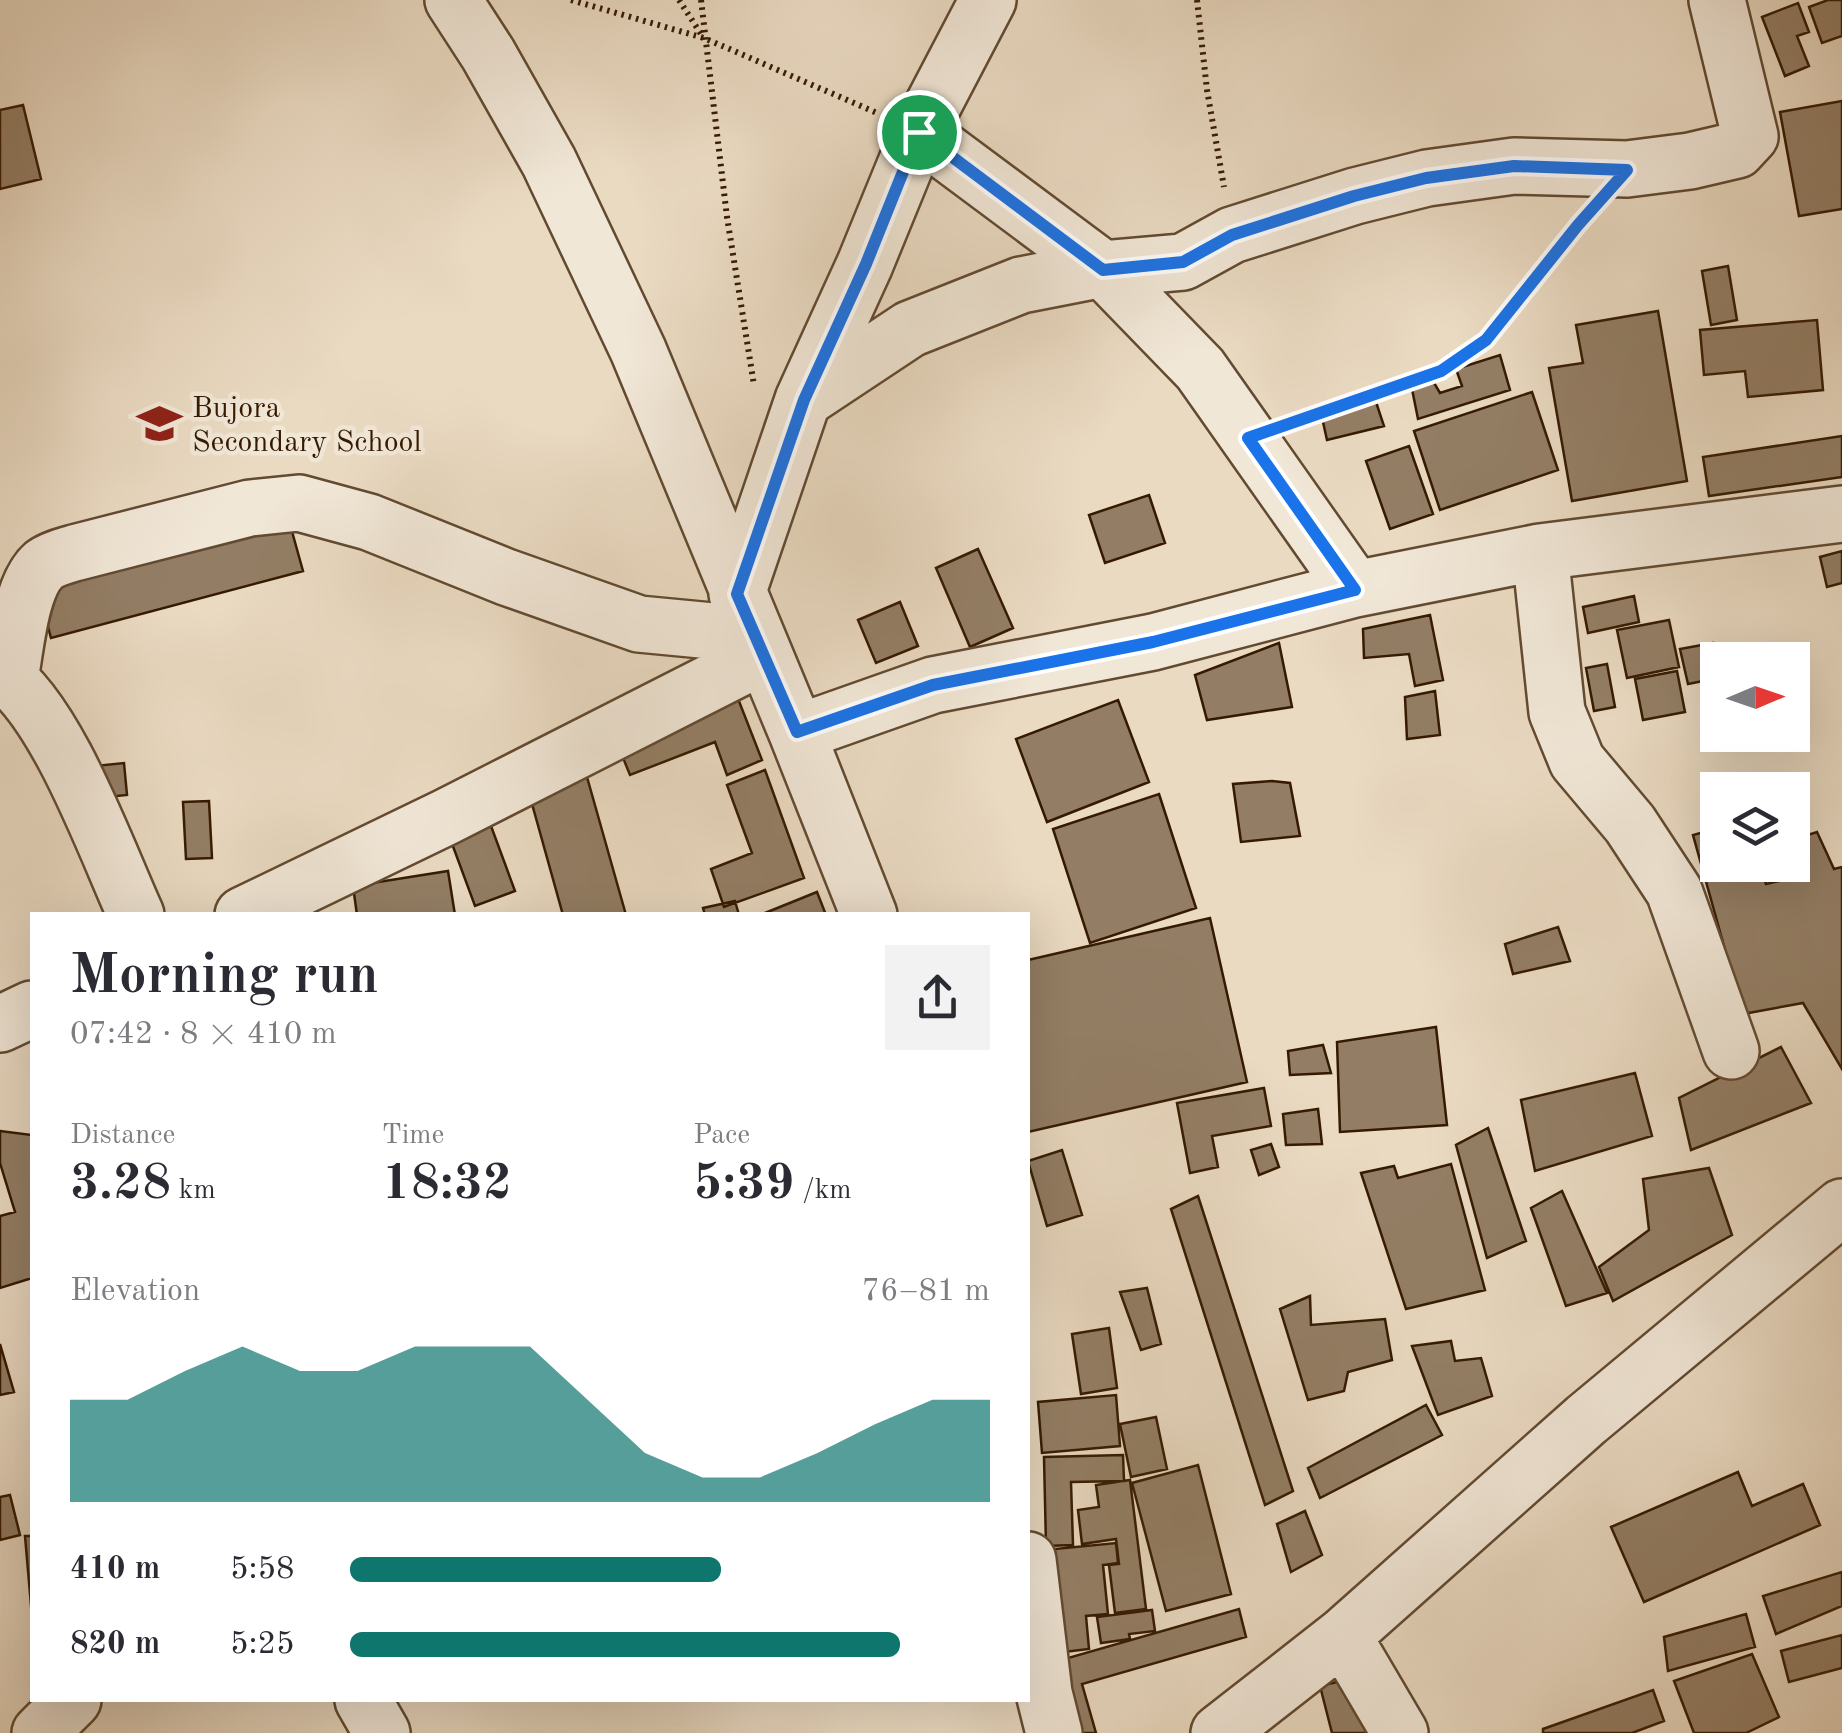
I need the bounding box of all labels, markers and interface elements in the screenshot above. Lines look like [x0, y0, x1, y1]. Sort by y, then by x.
pin [877, 90, 962, 175]
icon: arrive [892, 105, 947, 160]
place label: Bujora Secondary School [192, 394, 422, 458]
school or university icon: Bujora Secondary School [135, 400, 183, 448]
north arrow [1700, 642, 1810, 752]
map controls [1700, 642, 1810, 882]
button: layers [1700, 772, 1810, 882]
button: share [885, 945, 990, 1050]
text: Morning run [70, 950, 379, 1005]
text: 07:42 · 8 × 410 m [70, 1019, 337, 1051]
text: Distance [70, 1122, 175, 1150]
text: Time [382, 1122, 444, 1150]
text: Pace [693, 1122, 750, 1150]
text: 3.28 [70, 1160, 171, 1210]
text: 18:32 [382, 1160, 512, 1210]
text: 5:39 [693, 1160, 794, 1210]
text: km [171, 1177, 216, 1205]
text: /km [794, 1177, 852, 1205]
text: Elevation [70, 1276, 200, 1308]
text: 76–81 m [862, 1276, 990, 1308]
text: 410 m [70, 1554, 160, 1586]
text: 5:58 [230, 1554, 295, 1586]
text: 820 m [70, 1629, 160, 1661]
text: 5:25 [230, 1629, 295, 1661]

